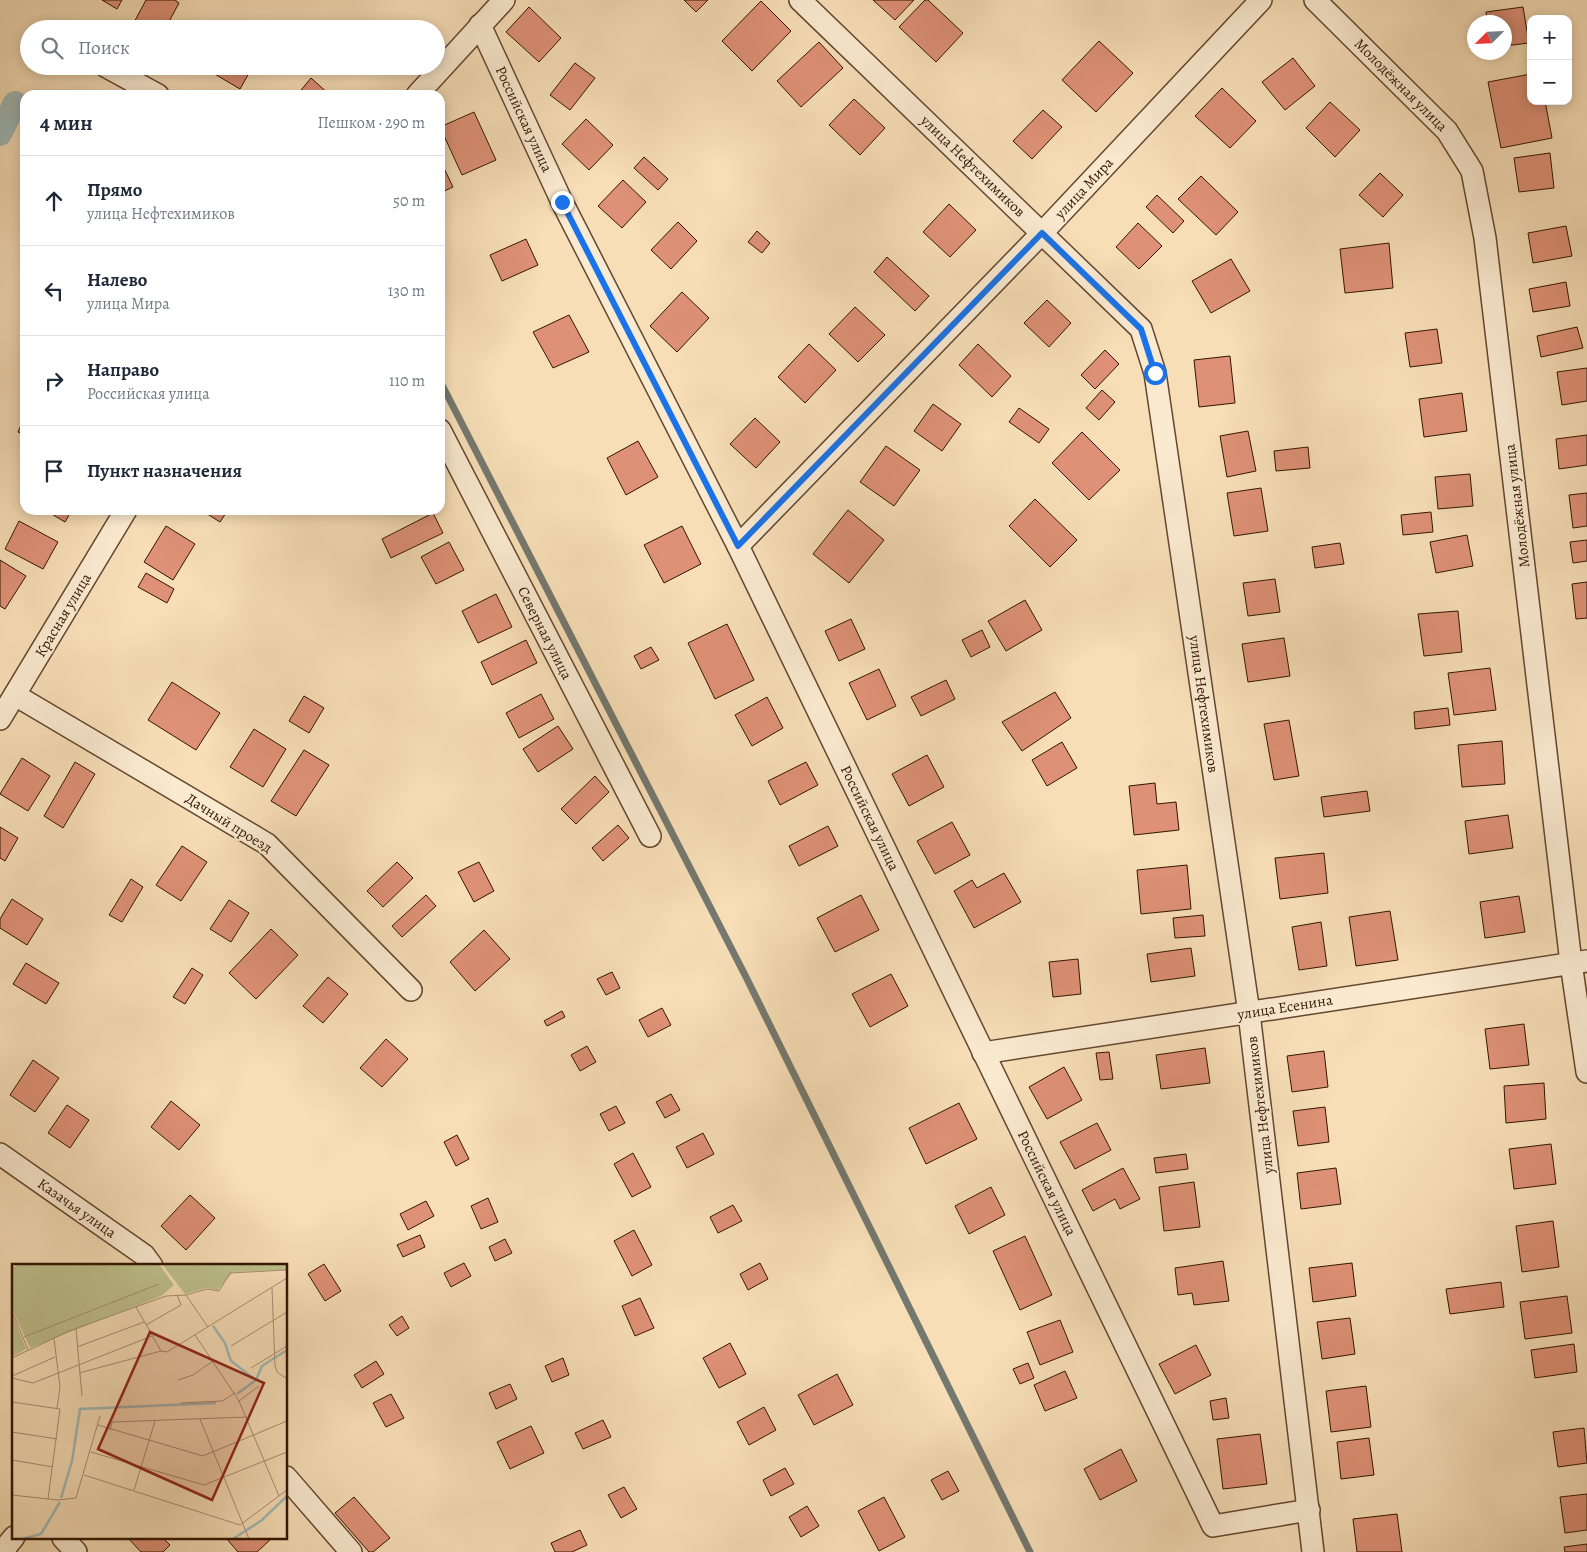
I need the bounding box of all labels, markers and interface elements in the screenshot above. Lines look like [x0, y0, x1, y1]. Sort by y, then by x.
north arrow [1467, 15, 1512, 60]
map controls [1527, 15, 1572, 105]
button: + [1527, 15, 1572, 60]
search box [20, 20, 445, 75]
icon: search [38, 34, 66, 62]
street label: Молодёжная улица [1350, 34, 1452, 136]
text: Поиск [78, 35, 130, 61]
button: − [1527, 60, 1572, 105]
street label: Российская улица [491, 63, 557, 175]
text: 4 мин [40, 109, 93, 137]
street label: улица Нефтехимиков [915, 110, 1030, 221]
text: Пешком · 290 m [317, 112, 425, 134]
street label: улица Мира [1050, 153, 1118, 224]
text: Прямо [87, 177, 142, 203]
icon: ahead [40, 187, 68, 215]
text: 50 m [393, 190, 425, 212]
route end [551, 191, 574, 214]
text: улица Нефтехимиков [87, 203, 235, 225]
text: Налево [87, 267, 147, 293]
icon: left [40, 277, 68, 305]
text: 130 m [388, 280, 425, 302]
text: улица Мира [87, 293, 170, 315]
text: Направо [87, 357, 159, 383]
route start [1144, 362, 1167, 385]
icon: right [40, 367, 68, 395]
text: 110 m [389, 370, 425, 392]
text: Российская улица [87, 383, 210, 405]
street label: Молодёжная улица [1499, 443, 1535, 569]
icon: arrive [40, 457, 68, 485]
text: Пункт назначения [87, 458, 242, 484]
street label: Красная улица [30, 569, 96, 661]
street label: Северная улица [513, 583, 577, 683]
street label: улица Нефтехимиков [1184, 633, 1224, 774]
street label: Российская улица [836, 762, 904, 874]
street label: Дачный проезд [182, 788, 276, 858]
street label: улица Есенина [1235, 990, 1334, 1025]
street label: улица Нефтехимиков [1242, 1035, 1278, 1176]
street label: Российская улица [1013, 1127, 1081, 1239]
street label: Казачья улица [34, 1173, 120, 1243]
inset map [12, 1264, 288, 1540]

